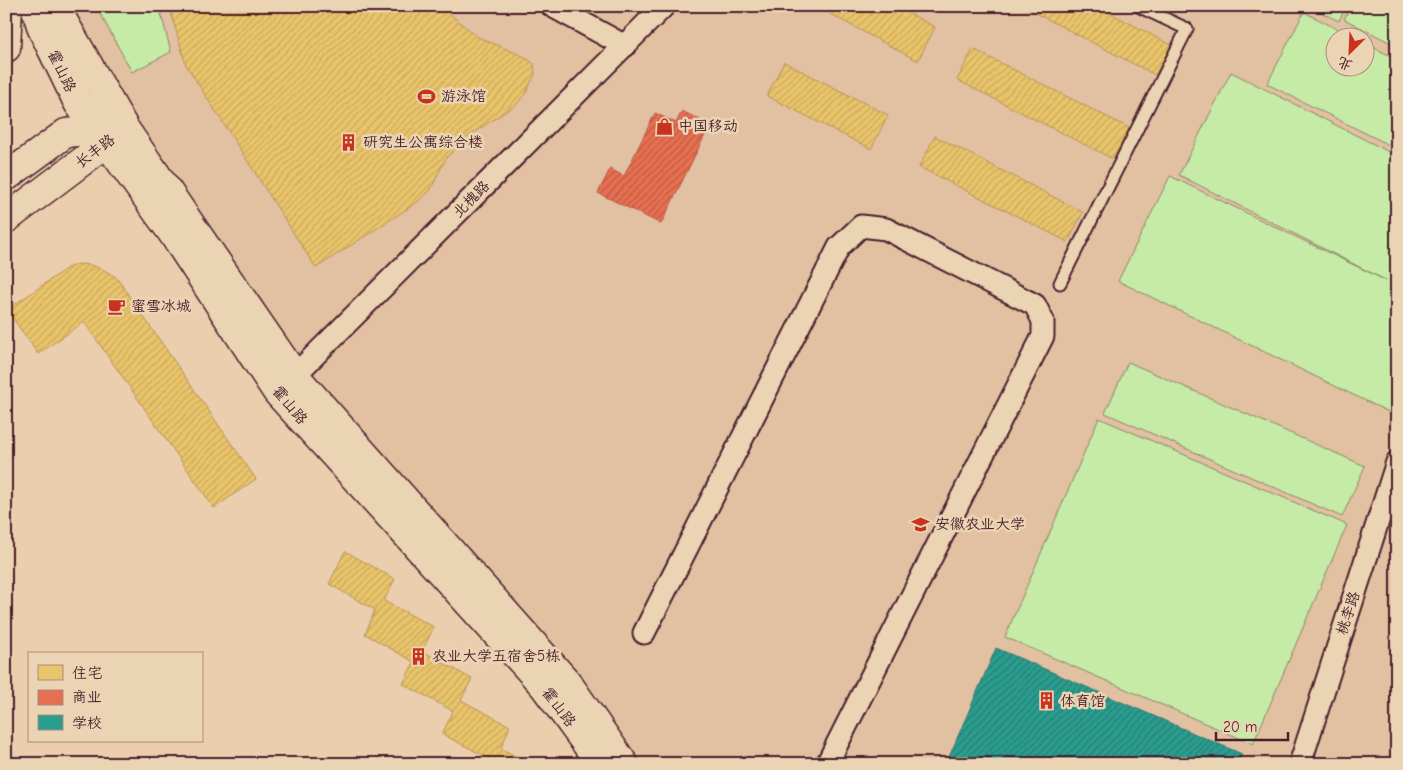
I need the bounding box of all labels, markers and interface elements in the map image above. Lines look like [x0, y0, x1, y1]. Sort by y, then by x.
north arrow [1326, 28, 1376, 78]
street label: 霍山路 [44, 47, 80, 95]
text: 北 [1335, 53, 1355, 74]
sports icon: 游泳馆 [417, 86, 437, 106]
place label: 游泳馆 [441, 87, 486, 105]
shop icon: 中国移动 [654, 116, 674, 136]
place label: 中国移动 [678, 117, 738, 135]
street label: 长丰路 [72, 130, 118, 172]
building icon: 研究生公寓综合楼 [339, 132, 359, 152]
place label: 研究生公寓综合楼 [363, 133, 483, 151]
street label: 北槐路 [449, 177, 493, 221]
cafe icon: 蜜雪冰城 [107, 296, 127, 316]
place label: 蜜雪冰城 [131, 297, 191, 315]
street label: 霍山路 [269, 382, 311, 428]
school or university icon: 安徽农业大学 [911, 514, 931, 534]
place label: 安徽农业大学 [935, 515, 1025, 533]
street label: 桃李路 [1332, 589, 1364, 637]
building icon: 农业大学五宿舍5栋 [408, 646, 428, 666]
place label: 农业大学五宿舍5栋 [432, 647, 560, 665]
legend [28, 652, 202, 742]
text: 住宅 [72, 664, 102, 682]
street label: 霍山路 [538, 684, 580, 730]
text: 商业 [72, 688, 102, 706]
building icon: 体育馆 [1036, 691, 1056, 711]
place label: 体育馆 [1060, 692, 1105, 710]
scale bar [1216, 710, 1288, 742]
text: 学校 [72, 714, 102, 732]
text: 20 m [1223, 718, 1257, 736]

